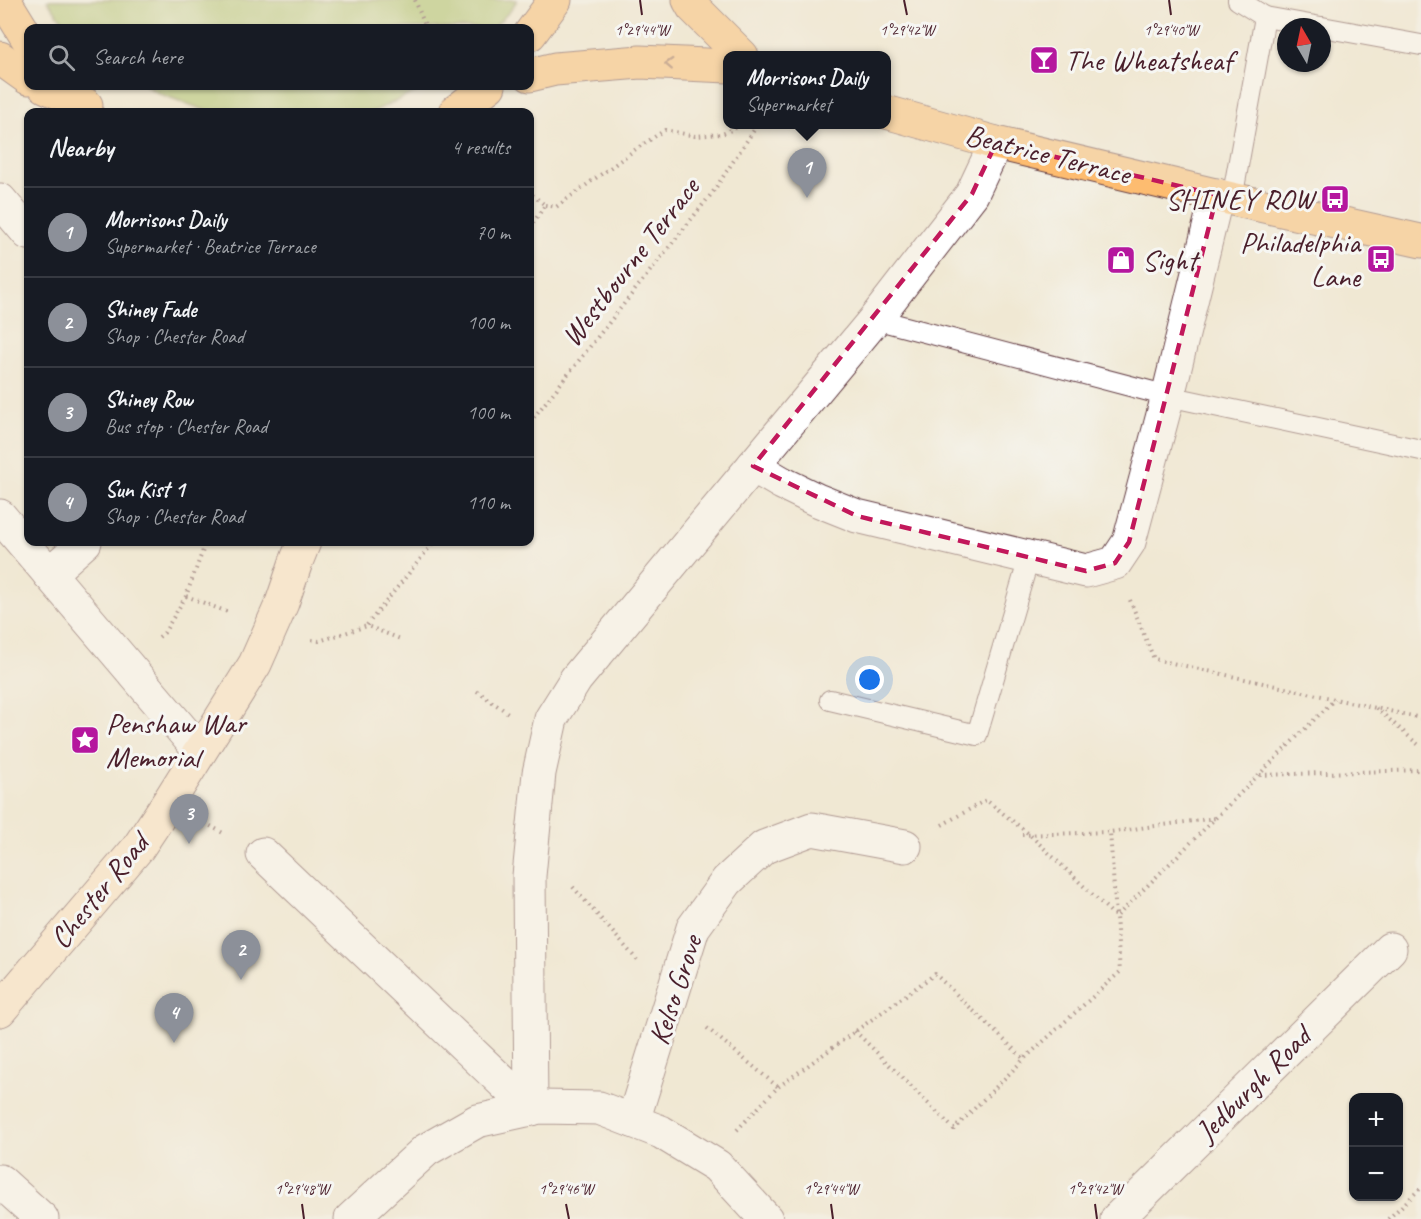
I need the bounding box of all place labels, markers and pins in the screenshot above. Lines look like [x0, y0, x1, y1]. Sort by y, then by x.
place label: The Wheatsheaf [1065, 41, 1239, 79]
bar icon: The Wheatsheaf [1028, 44, 1060, 76]
pin: 1 [788, 148, 826, 198]
place label: SHINEY ROW [1165, 180, 1317, 218]
bus stop icon: SHINEY ROW [1319, 183, 1351, 215]
place label: Philadelphia Lane [1240, 223, 1362, 295]
place label: Sight [1142, 241, 1201, 279]
bus stop icon: Philadelphia Lane [1365, 243, 1397, 275]
shop icon: Sight [1105, 244, 1137, 276]
place label: Penshaw War Memorial [106, 704, 248, 776]
place icon: Penshaw War Memorial [69, 724, 101, 756]
pin: 3 [170, 794, 208, 844]
pin: 2 [222, 930, 260, 980]
pin: 4 [154, 994, 194, 1043]

